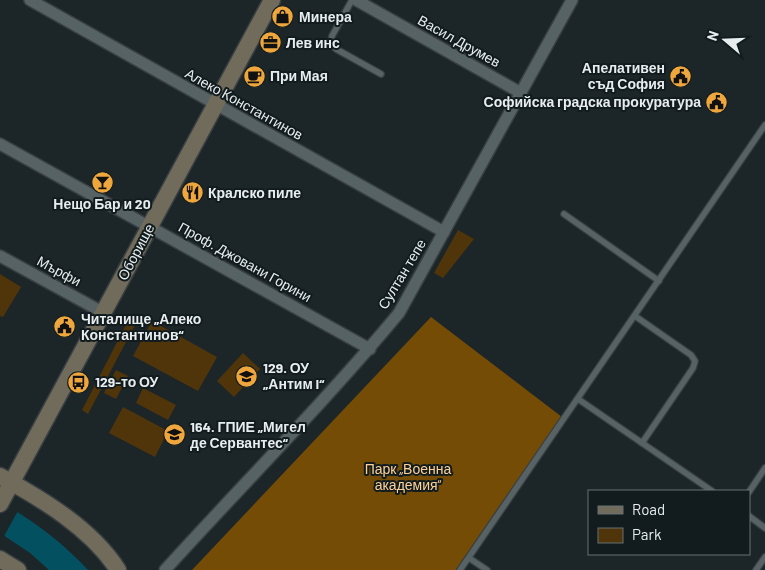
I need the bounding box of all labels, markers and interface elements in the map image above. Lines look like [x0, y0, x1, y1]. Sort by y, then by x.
shop icon: Минера [271, 5, 295, 29]
place label: Минера [299, 8, 352, 25]
street label: Васил Друмев [415, 11, 503, 70]
north arrow [700, 15, 750, 65]
text: N [703, 28, 722, 43]
office icon: Лев инс [258, 31, 282, 55]
place label: Лев инс [286, 34, 340, 51]
place label: Апелативен съд София [582, 59, 665, 92]
street label: Алеко Константинов [182, 64, 306, 143]
cafe icon: При Мая [242, 64, 266, 88]
public building icon: Апелативен съд София [669, 64, 693, 88]
place label: При Мая [270, 67, 328, 84]
public building icon: Софийска градска прокуратура [705, 90, 729, 114]
place label: Софийска градска прокуратура [484, 93, 701, 110]
bar icon: Нещо Бар и 20 [90, 170, 114, 194]
restaurant icon: Кралско пиле [180, 181, 204, 205]
place label: Кралско пиле [208, 184, 301, 201]
place label: Нещо Бар и 20 [53, 195, 151, 212]
street label: Проф. Джовани Горини [176, 218, 315, 305]
street label: Оборище [114, 220, 158, 283]
street label: Султан тепе [374, 235, 429, 312]
street label: Мърфи [34, 252, 84, 289]
place label: Читалище „Алеко Константинов“ [81, 310, 201, 343]
public building icon: Читалище „Алеко Константинов“ [53, 315, 77, 339]
place label: 129. ОУ „Антим I“ [263, 359, 325, 392]
school or university icon: 129. ОУ „Антим I“ [235, 364, 259, 388]
bus stop icon: 129-то ОУ [67, 370, 91, 394]
place label: 129-то ОУ [95, 373, 159, 390]
place label: 164. ГПИЕ „Мигел де Сервантес“ [190, 418, 306, 451]
school or university icon: 164. ГПИЕ „Мигел де Сервантес“ [162, 423, 186, 447]
park label: Парк „Военна академия“ [365, 460, 451, 493]
legend [588, 490, 750, 555]
text: Road [632, 500, 665, 518]
text: Park [632, 525, 662, 543]

